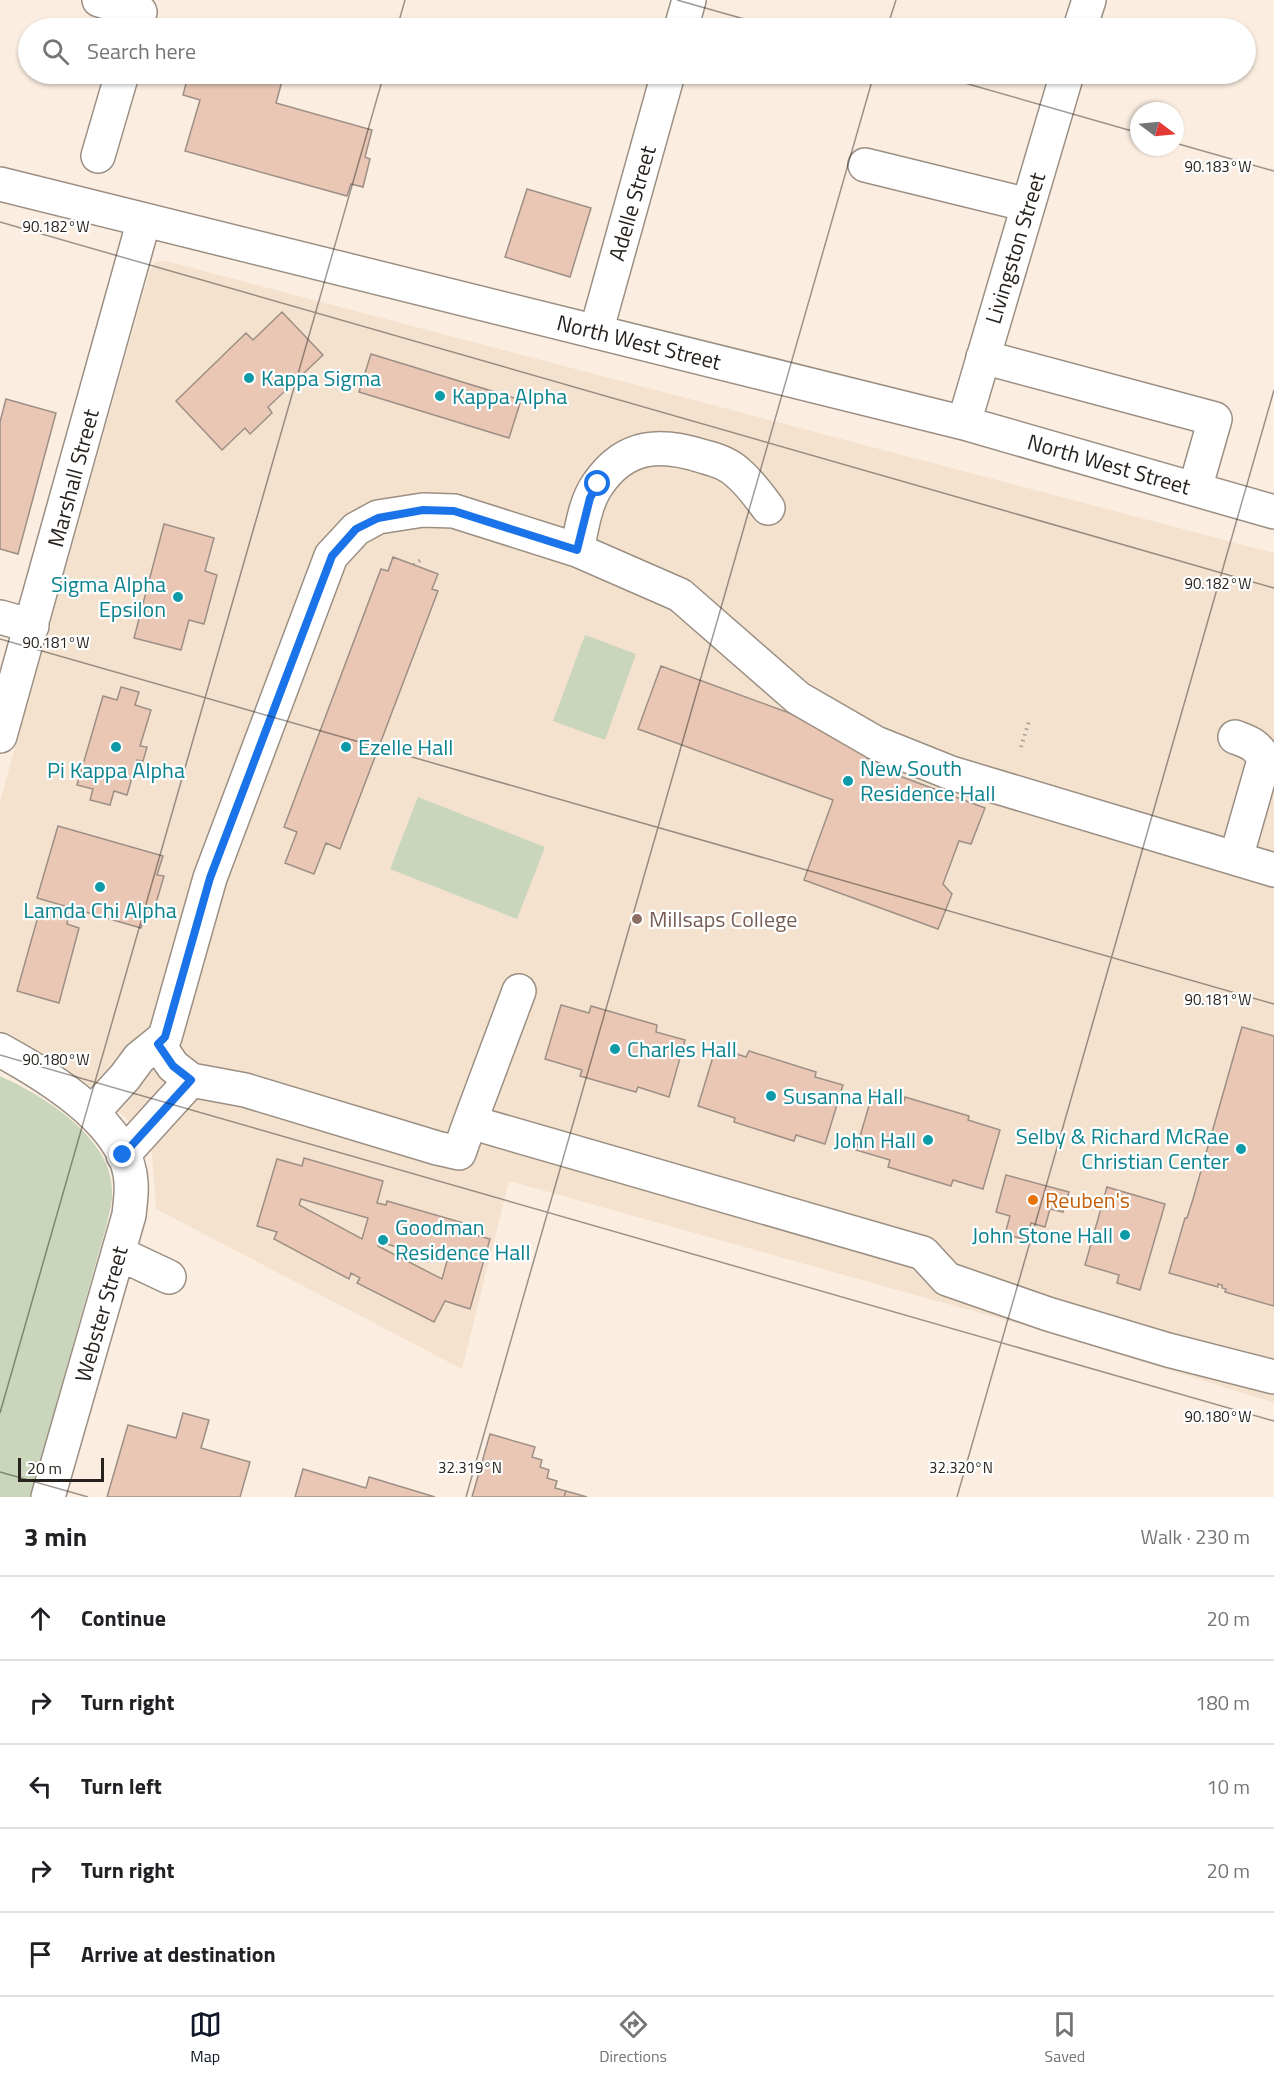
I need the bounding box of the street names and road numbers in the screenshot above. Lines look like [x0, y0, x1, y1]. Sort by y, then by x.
street label: Adelle Street [599, 141, 665, 265]
street label: Livingston Street [976, 168, 1054, 328]
street label: North West Street [553, 305, 725, 379]
street label: Marshall Street [38, 405, 108, 551]
street label: North West Street [1024, 424, 1195, 504]
street label: Webster Street [65, 1242, 137, 1386]

